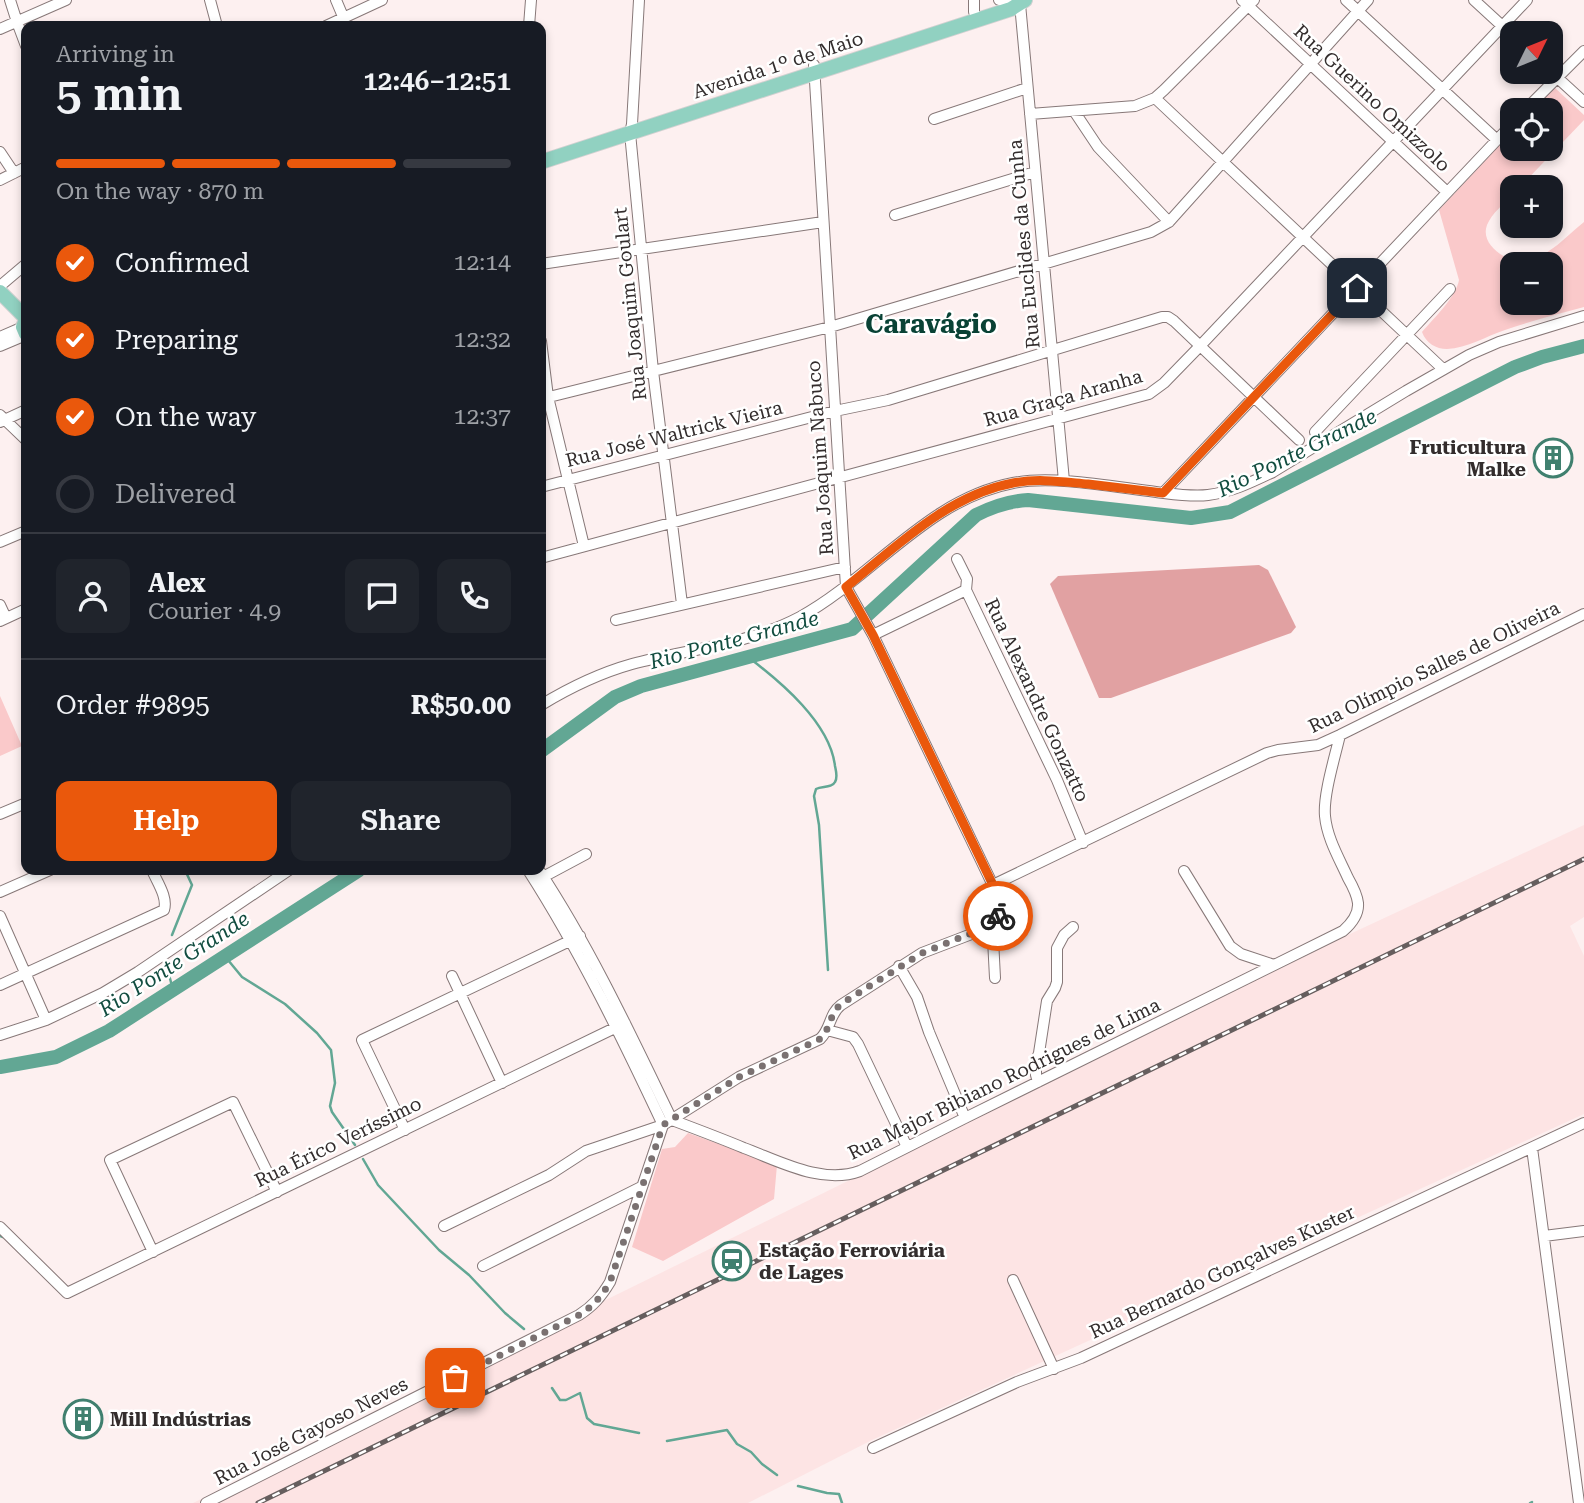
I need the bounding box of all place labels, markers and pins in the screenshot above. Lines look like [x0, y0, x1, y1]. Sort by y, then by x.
pin [1327, 258, 1387, 318]
place label: Fruticultura Malke [1409, 436, 1526, 481]
building icon: Fruticultura Malke [1532, 437, 1574, 479]
place label: Estação Ferroviária de Lages [759, 1239, 945, 1284]
station icon: Estação Ferroviária de Lages [711, 1240, 753, 1282]
pin [425, 1348, 485, 1408]
building icon: Mill Indústrias [62, 1398, 104, 1440]
place label: Mill Indústrias [110, 1408, 251, 1431]

